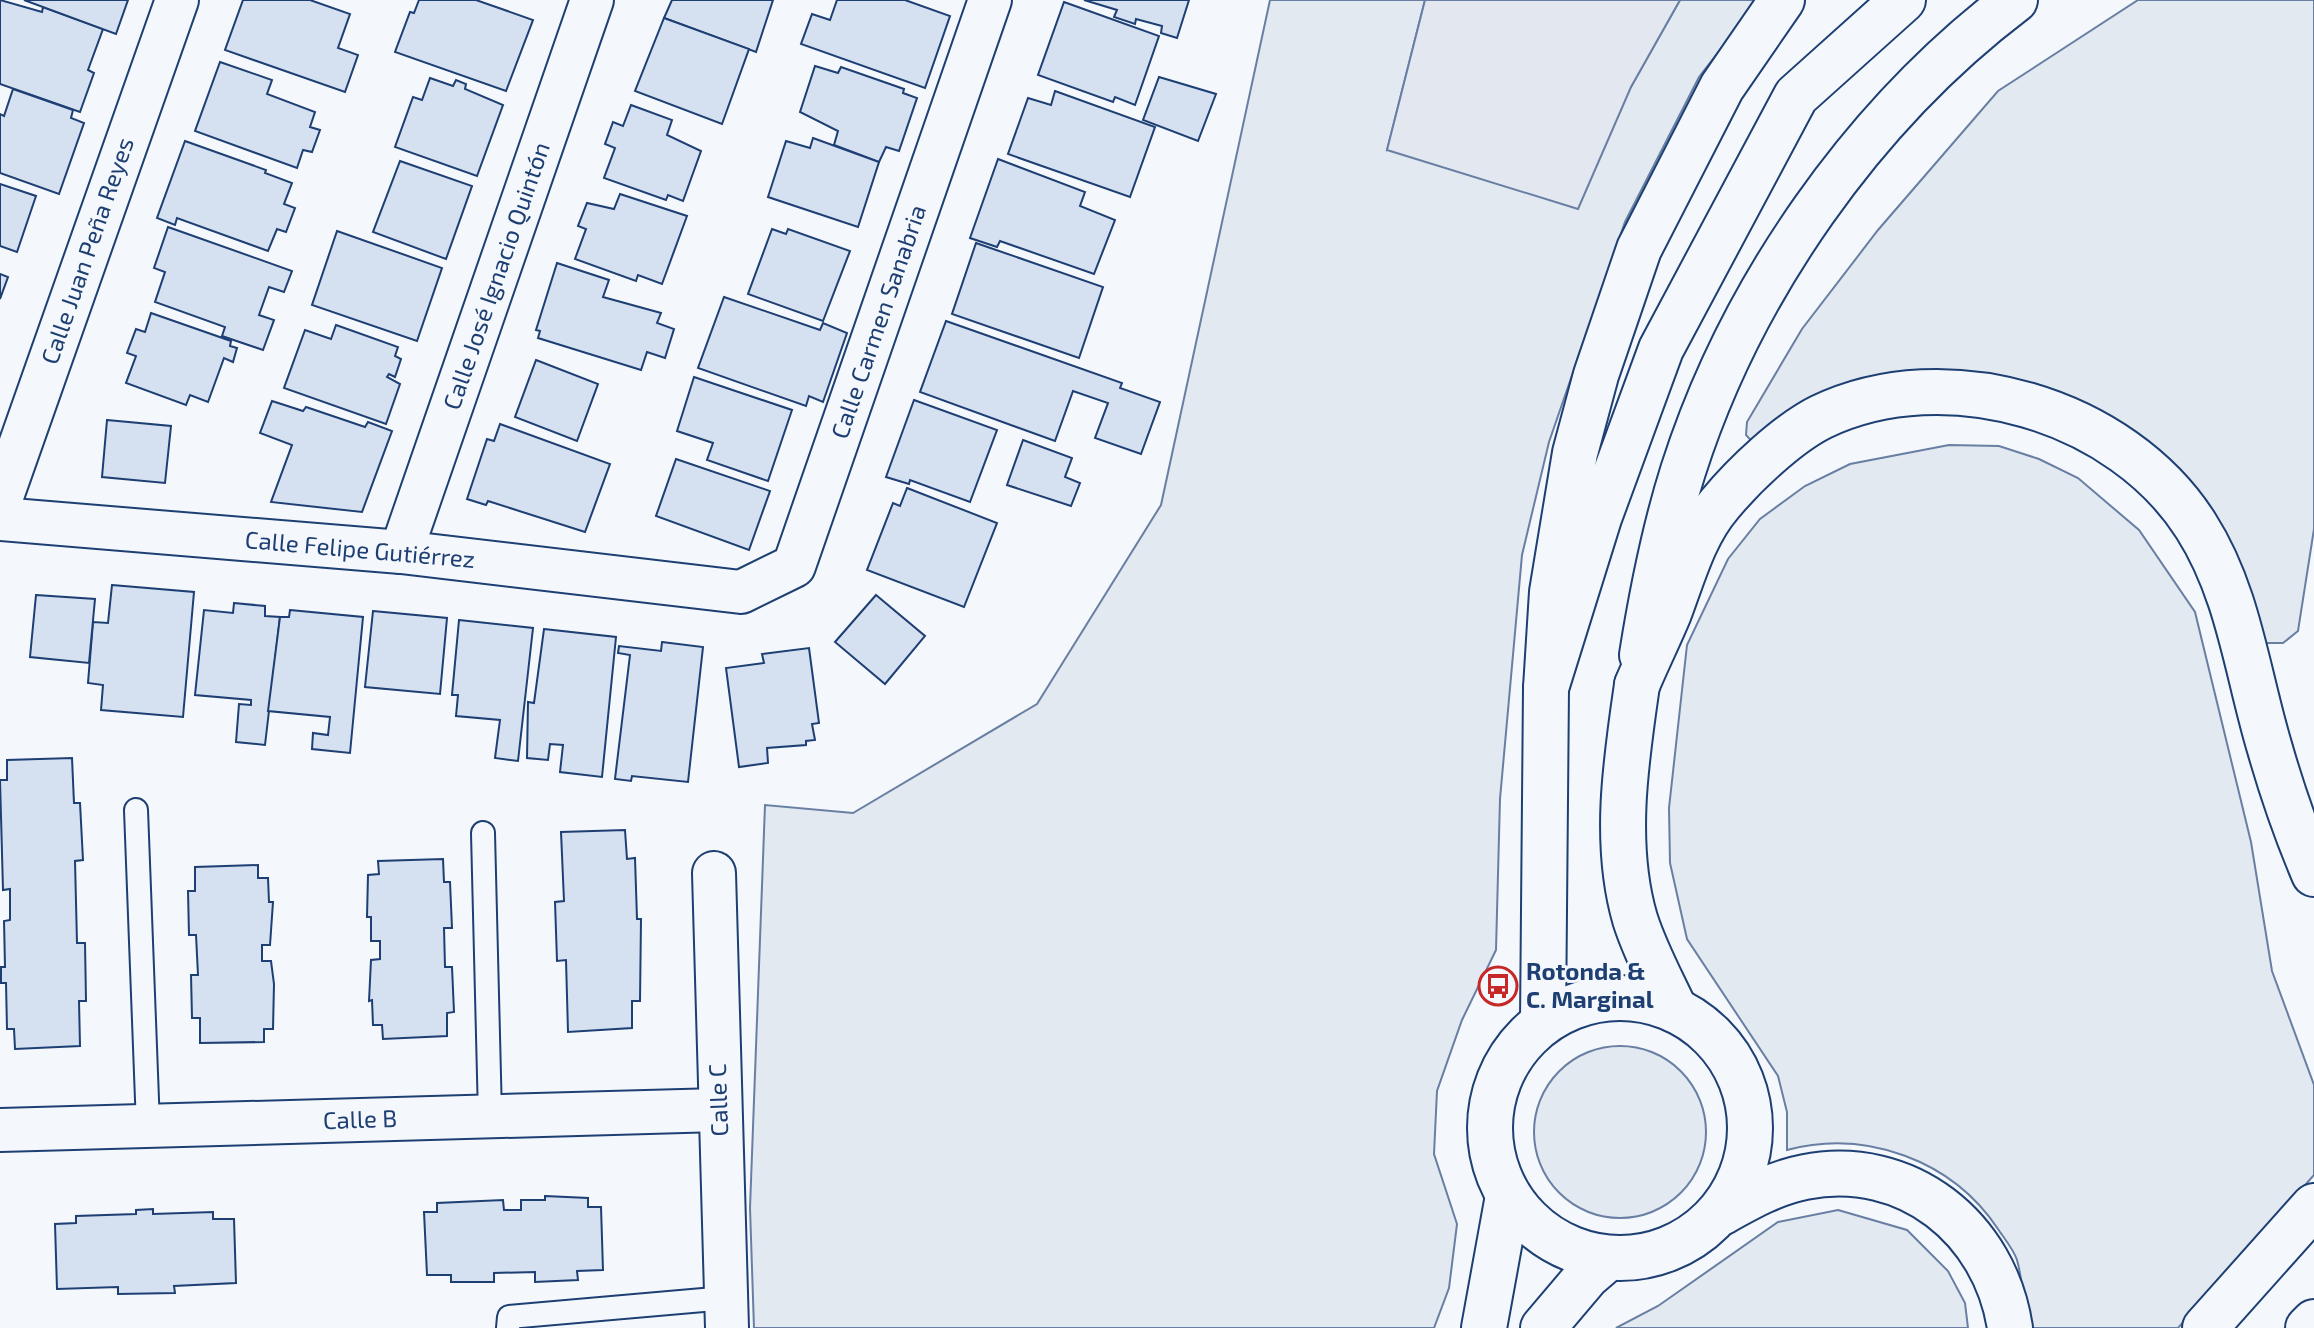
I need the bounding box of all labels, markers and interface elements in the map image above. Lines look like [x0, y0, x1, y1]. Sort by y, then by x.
street label: Calle Juan Peña Reyes [34, 133, 139, 368]
street label: Calle José Ignacio Quintón [436, 138, 555, 413]
street label: Calle Carmen Sanabria [824, 201, 931, 442]
street label: Calle Felipe Gutiérrez [244, 524, 476, 573]
place label: Rotonda & C. Marginal [1526, 956, 1654, 1013]
bus stop icon: Rotonda & C. Marginal [1477, 965, 1519, 1007]
street label: Calle C [702, 1063, 733, 1137]
street label: Calle B [322, 1103, 398, 1134]

